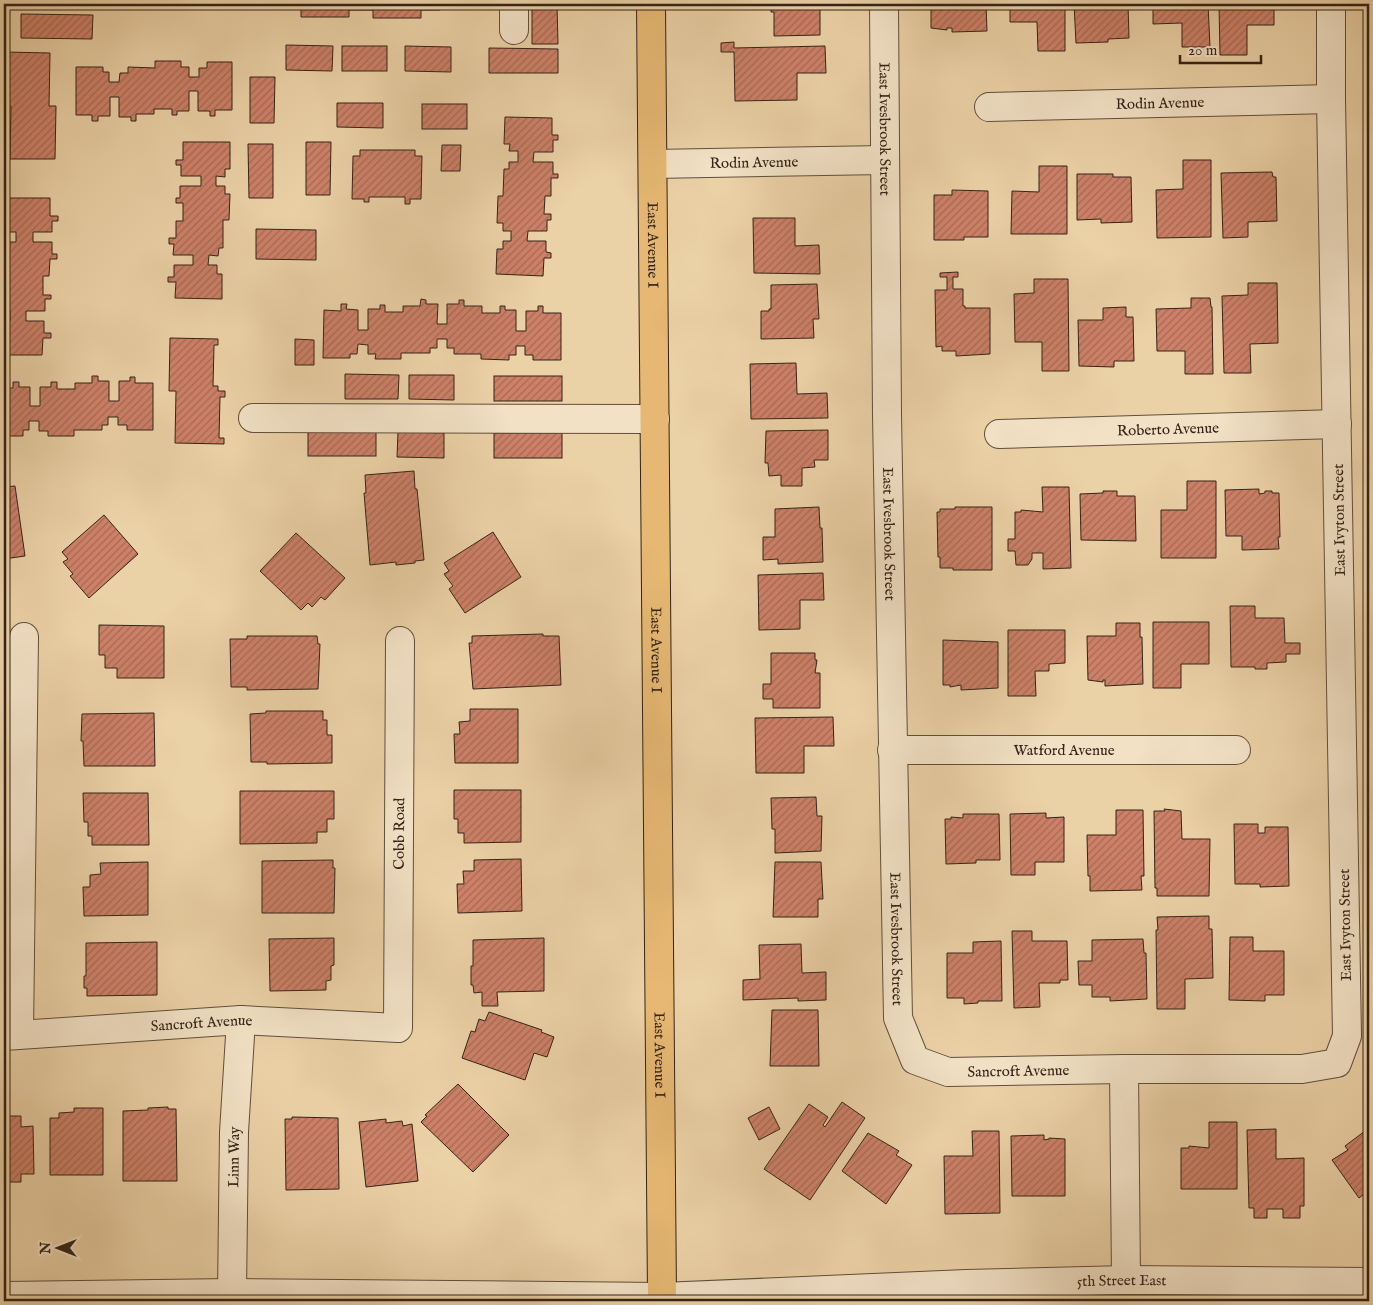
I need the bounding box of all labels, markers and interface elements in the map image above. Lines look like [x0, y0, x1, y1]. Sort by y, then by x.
scale bar [1180, 32, 1262, 64]
text: 20 m [1188, 41, 1218, 60]
street label: East Ivesbrook Street [874, 62, 894, 196]
street label: Rodin Avenue [1115, 93, 1205, 114]
street label: Rodin Avenue [710, 152, 799, 173]
street label: East Avenue I [643, 202, 662, 289]
street label: Roberto Avenue [1117, 418, 1219, 441]
street label: East Ivyton Street [1329, 464, 1350, 576]
street label: East Ivesbrook Street [878, 467, 899, 601]
street label: East Avenue I [646, 607, 666, 694]
street label: Watford Avenue [1013, 741, 1115, 760]
street label: Cobb Road [390, 797, 409, 870]
street label: East Ivyton Street [1335, 869, 1356, 981]
street label: East Ivesbrook Street [885, 872, 907, 1006]
street label: Sancroft Avenue [150, 1011, 253, 1036]
street label: East Avenue I [650, 1012, 669, 1099]
street label: Sancroft Avenue [967, 1061, 1070, 1082]
street label: Linn Way [224, 1125, 244, 1188]
north arrow [32, 1222, 82, 1272]
text: N [37, 1242, 55, 1255]
street label: 5th Street East [1077, 1271, 1167, 1291]

